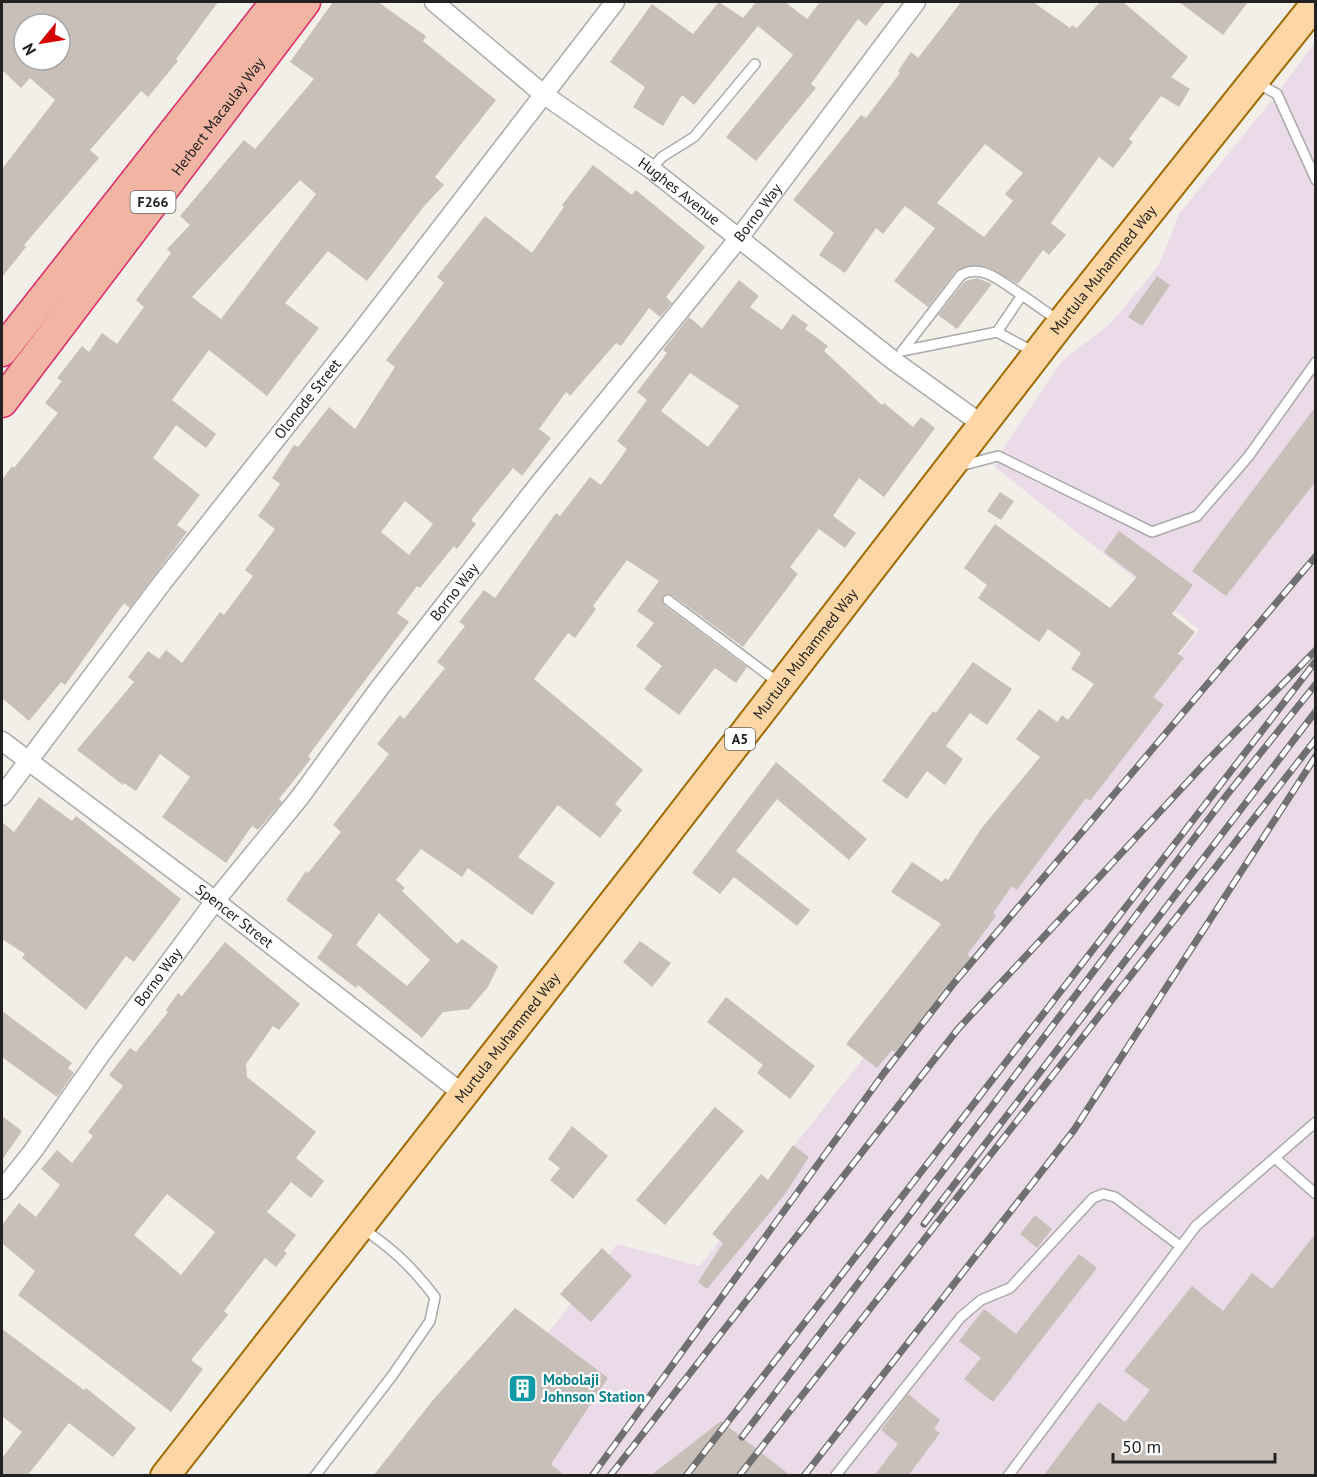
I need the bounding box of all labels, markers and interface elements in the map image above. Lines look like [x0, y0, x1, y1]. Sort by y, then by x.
north arrow [12, 12, 72, 72]
text: N [18, 40, 40, 59]
street label: Herbert Macaulay Way [167, 54, 269, 179]
street label: Hughes Avenue [635, 153, 724, 229]
street label: Borno Way [730, 179, 786, 245]
road number: F266 [130, 191, 176, 213]
street label: Murtula Muhammed Way [1046, 201, 1160, 338]
street label: Olonode Street [270, 355, 345, 443]
street label: Borno Way [426, 559, 483, 625]
street label: Murtula Muhammed Way [749, 584, 862, 723]
road number: A5 [725, 728, 755, 750]
street label: Spencer Street [192, 880, 277, 952]
street label: Borno Way [130, 944, 186, 1010]
street label: Murtula Muhammed Way [450, 969, 564, 1107]
place label: Mobolaji Johnson Station [542, 1370, 645, 1406]
building icon: Mobolaji Johnson Station [506, 1373, 538, 1405]
scale bar [1113, 1426, 1275, 1464]
text: 50 m [1122, 1435, 1161, 1458]

